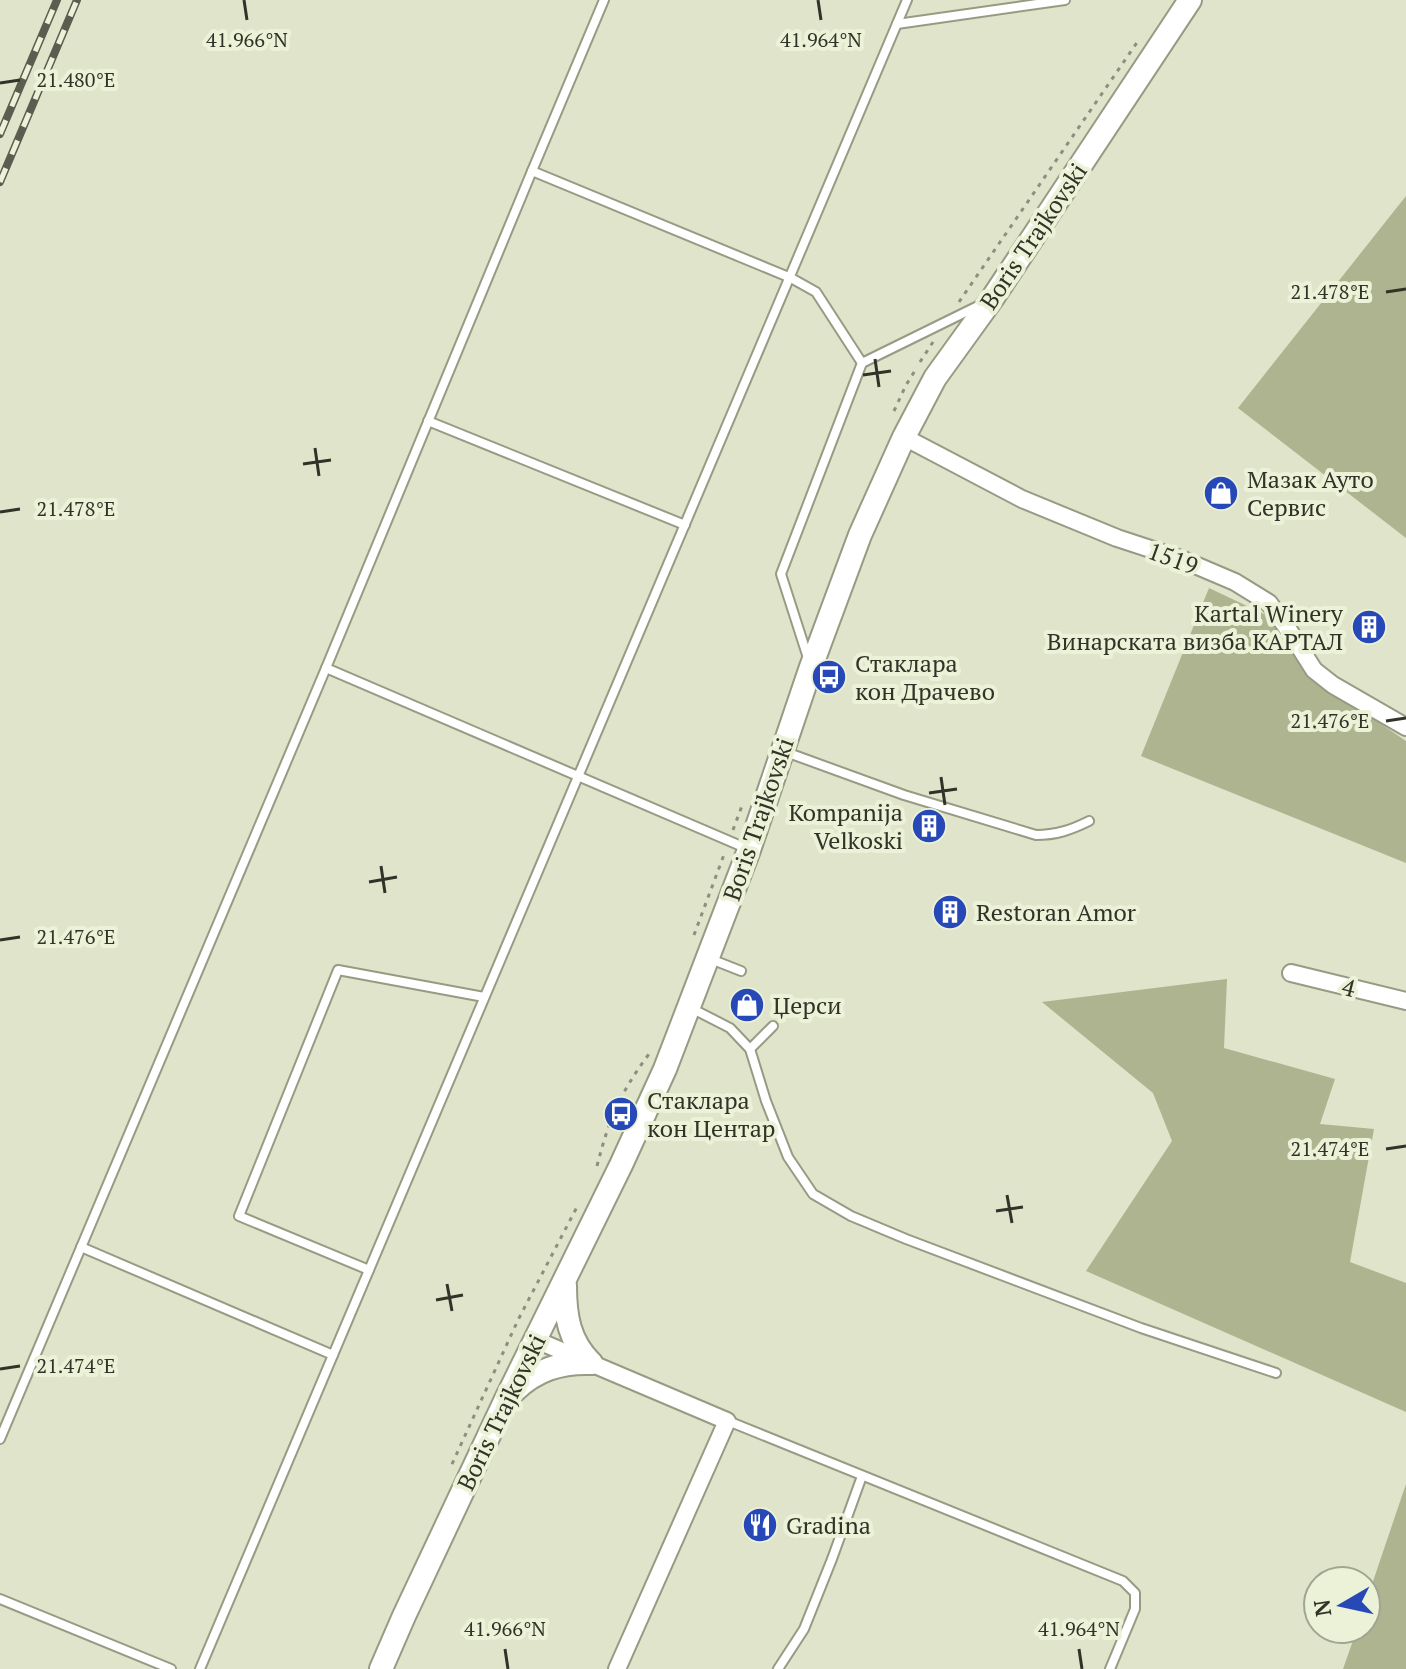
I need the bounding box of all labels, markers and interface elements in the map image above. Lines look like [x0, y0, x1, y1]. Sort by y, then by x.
text: 41.966°N [206, 26, 288, 53]
text: 41.964°N [780, 26, 862, 53]
text: 21.480°E [37, 66, 116, 93]
street label: Boris Trajkovski [972, 157, 1094, 315]
text: 21.478°E [1291, 278, 1370, 305]
place label: Мазак Ауто Сервис [1247, 463, 1374, 523]
shop icon: Мазак Ауто Сервис [1202, 474, 1240, 512]
text: 21.478°E [37, 495, 116, 522]
street label: 1519 [1143, 534, 1203, 582]
place label: Kartal Winery Винарската визба КАРТАЛ [1047, 597, 1344, 657]
building icon: Kartal Winery Винарската визба КАРТАЛ [1350, 608, 1388, 646]
place label: Стаклара кон Драчево [855, 647, 995, 707]
bus stop icon: Стаклара кон Драчево [810, 658, 848, 696]
text: 21.476°E [1291, 707, 1370, 734]
street label: Boris Trajkovski [715, 733, 801, 905]
place label: Kompanija Velkoski [788, 796, 903, 856]
building icon: Kompanija Velkoski [910, 807, 948, 845]
building icon: Restoran Amor [931, 893, 969, 931]
place label: Restoran Amor [976, 896, 1137, 928]
text: 21.476°E [37, 923, 116, 950]
street label: 4 [1339, 970, 1359, 1004]
shop icon: Џерси [728, 986, 766, 1024]
place label: Џерси [773, 989, 842, 1021]
place label: Стаклара кон Центар [647, 1084, 775, 1144]
bus stop icon: Стаклара кон Центар [602, 1095, 640, 1133]
text: 21.474°E [1291, 1135, 1370, 1162]
street label: Boris Trajkovski [449, 1329, 553, 1495]
text: 21.474°E [37, 1352, 116, 1379]
restaurant icon: Gradina [741, 1506, 779, 1544]
place label: Gradina [786, 1509, 871, 1541]
north arrow [1302, 1565, 1382, 1645]
text: N [1306, 1597, 1337, 1619]
text: 41.966°N [464, 1615, 546, 1642]
text: 41.964°N [1038, 1615, 1120, 1642]

